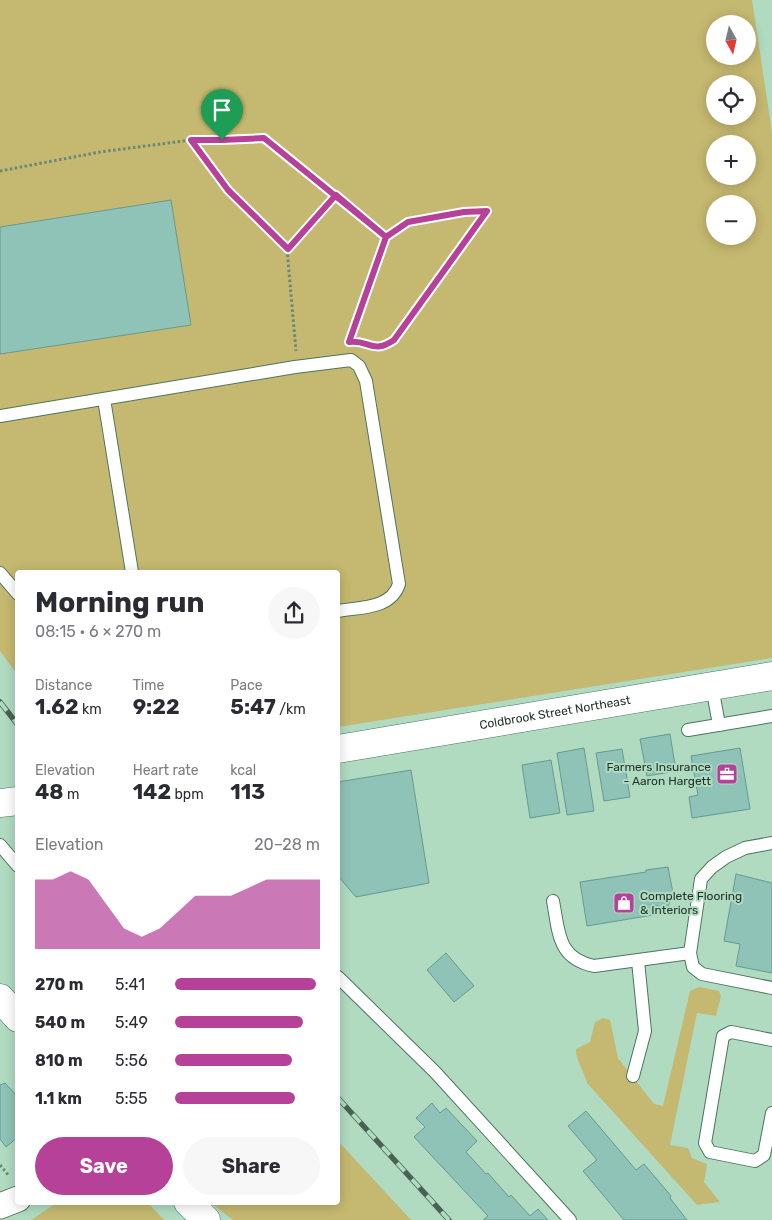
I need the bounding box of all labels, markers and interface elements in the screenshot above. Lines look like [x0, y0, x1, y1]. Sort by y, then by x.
north arrow [706, 15, 756, 65]
map controls [706, 15, 756, 245]
button: locate [706, 75, 756, 125]
pin [201, 89, 243, 140]
icon: arrive [208, 96, 236, 124]
button: + [706, 135, 756, 185]
button: − [706, 195, 756, 245]
text: Morning run [35, 586, 204, 619]
button: share [268, 587, 320, 639]
text: 08:15 · 6 × 270 m [35, 622, 161, 641]
text: Distance [35, 677, 92, 694]
text: Time [133, 677, 164, 694]
text: Pace [230, 677, 262, 694]
street label: Coldbrook Street Northeast [478, 693, 632, 732]
text: 1.62 [35, 694, 79, 719]
text: 9:22 [133, 694, 180, 719]
text: 5:47 [230, 694, 276, 719]
text: km [79, 701, 102, 718]
text: /km [276, 701, 306, 718]
place label: Farmers Insurance - Aaron Hargett [607, 760, 711, 788]
text: Elevation [35, 762, 95, 779]
text: Heart rate [133, 762, 199, 779]
text: kcal [230, 762, 256, 779]
office icon: Farmers Insurance - Aaron Hargett [715, 762, 739, 786]
text: 48 [35, 779, 64, 804]
text: 142 [133, 779, 171, 804]
text: 113 [230, 779, 265, 804]
text: m [64, 786, 79, 803]
text: bpm [171, 786, 204, 803]
text: Elevation [35, 835, 104, 854]
text: 20–28 m [254, 835, 320, 854]
place label: Complete Flooring & Interiors [640, 889, 742, 917]
shop icon: Complete Flooring & Interiors [612, 891, 636, 915]
text: 270 m [35, 975, 84, 994]
text: 5:41 [115, 975, 145, 994]
text: 540 m [35, 1013, 85, 1032]
text: 5:49 [115, 1013, 148, 1032]
text: 810 m [35, 1051, 83, 1070]
text: 5:56 [115, 1051, 148, 1070]
text: 1.1 km [35, 1089, 82, 1108]
text: 5:55 [115, 1089, 148, 1108]
button: Save [35, 1137, 173, 1195]
button: Share [183, 1137, 320, 1195]

